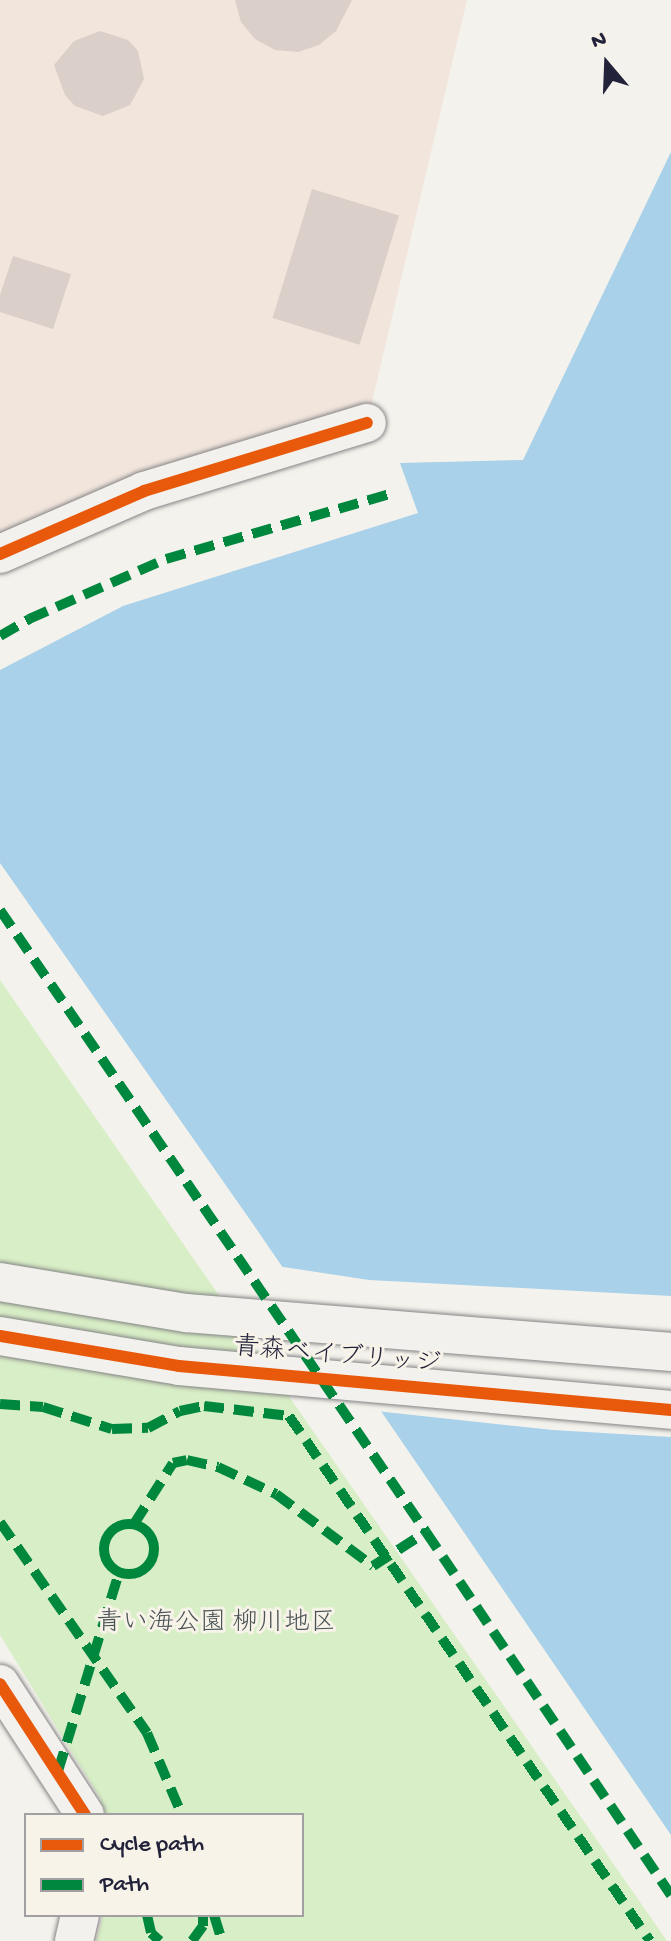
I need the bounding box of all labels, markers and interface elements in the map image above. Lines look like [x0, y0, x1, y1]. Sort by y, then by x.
north arrow [567, 24, 647, 104]
text: N [588, 27, 610, 56]
street label: 青森ベイブリッジ [232, 1333, 442, 1383]
park label: 青い海公園 柳川地区 [96, 1609, 336, 1641]
legend [24, 1813, 304, 1917]
text: Cycle path [100, 1831, 204, 1860]
text: Path [100, 1871, 149, 1900]

